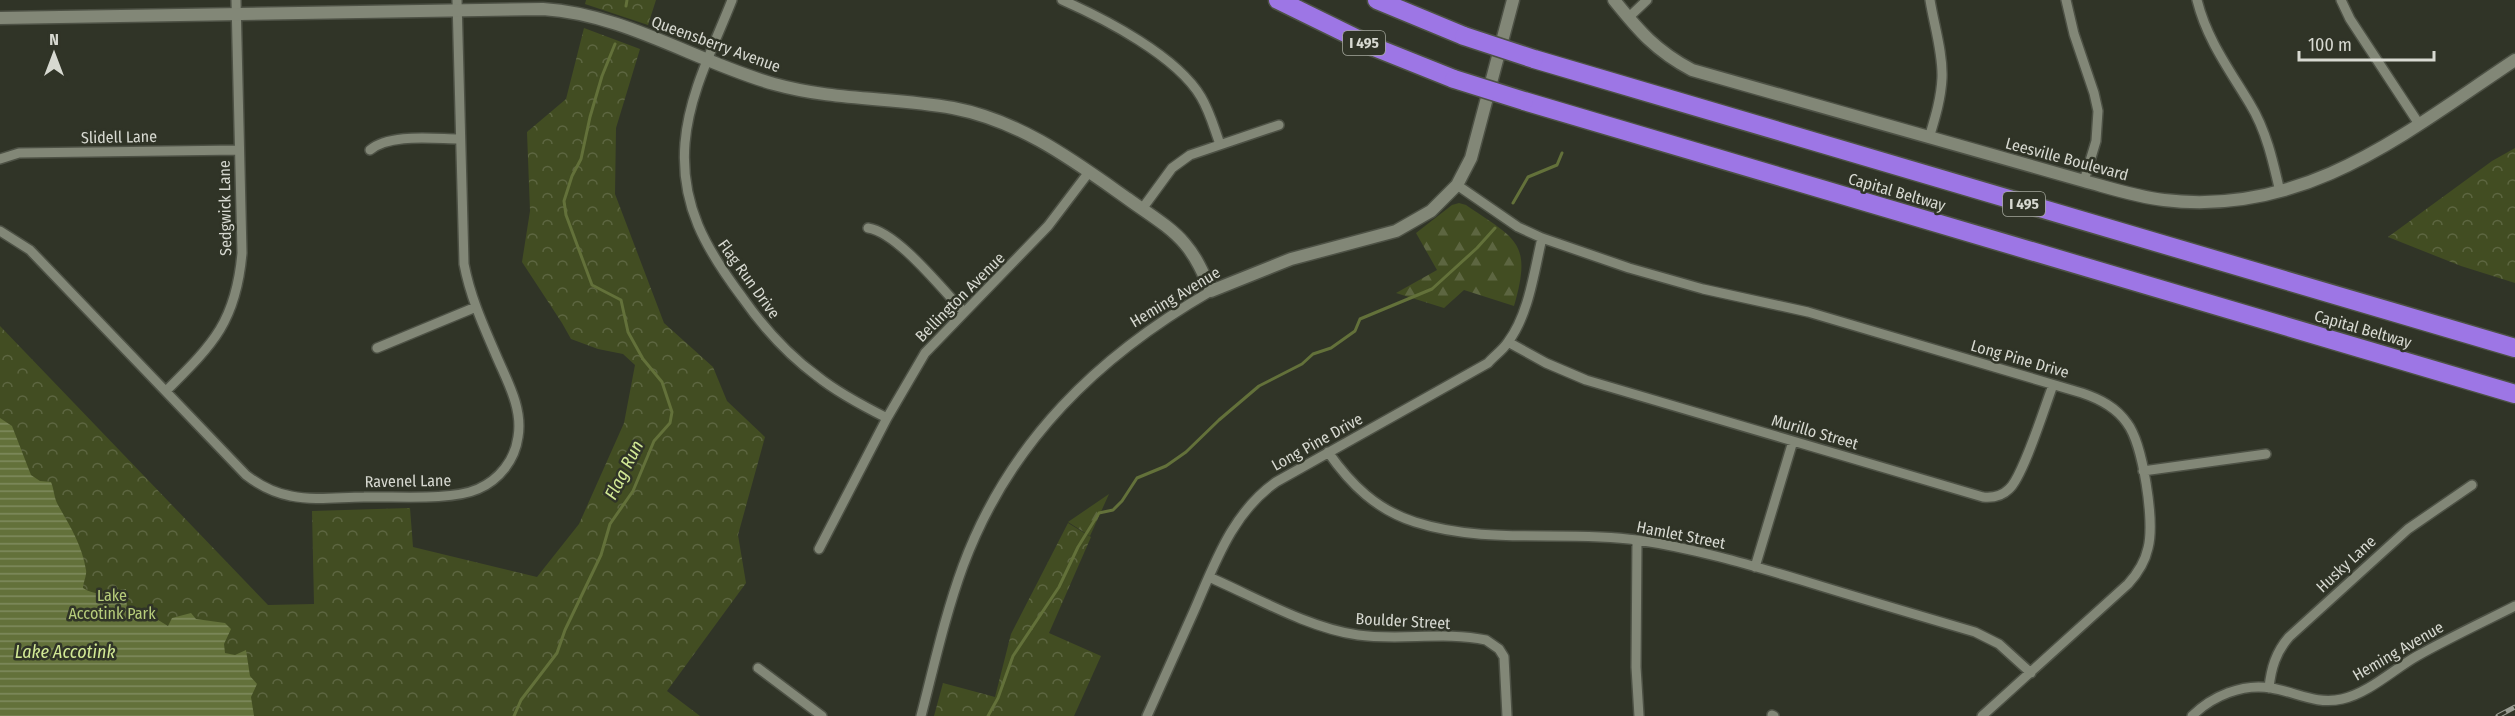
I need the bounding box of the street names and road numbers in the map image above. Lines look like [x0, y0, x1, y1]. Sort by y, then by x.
street label: Queensberry Avenue [649, 12, 783, 76]
road number: I 495 [1343, 31, 1385, 55]
street label: Slidell Lane [81, 127, 157, 147]
street label: Leesville Boulevard [2004, 133, 2130, 185]
street label: Sedgwick Lane [215, 160, 235, 256]
street label: Capital Beltway [1846, 169, 1949, 215]
road number: I 495 [2003, 192, 2045, 216]
street label: Flag Run Drive [714, 236, 784, 322]
street label: Bellington Avenue [911, 248, 1009, 346]
street label: Heming Avenue [1127, 263, 1224, 331]
street label: Capital Beltway [2312, 306, 2415, 352]
street label: Long Pine Drive [1969, 336, 2071, 382]
street label: Long Pine Drive [1268, 409, 1366, 475]
street label: Murillo Street [1769, 411, 1861, 454]
street label: Ravenel Lane [365, 471, 452, 491]
street label: Hamlet Street [1635, 517, 1728, 553]
street label: Husky Lane [2312, 532, 2380, 596]
street label: Boulder Street [1355, 609, 1452, 633]
street label: Heming Avenue [2349, 617, 2447, 685]

